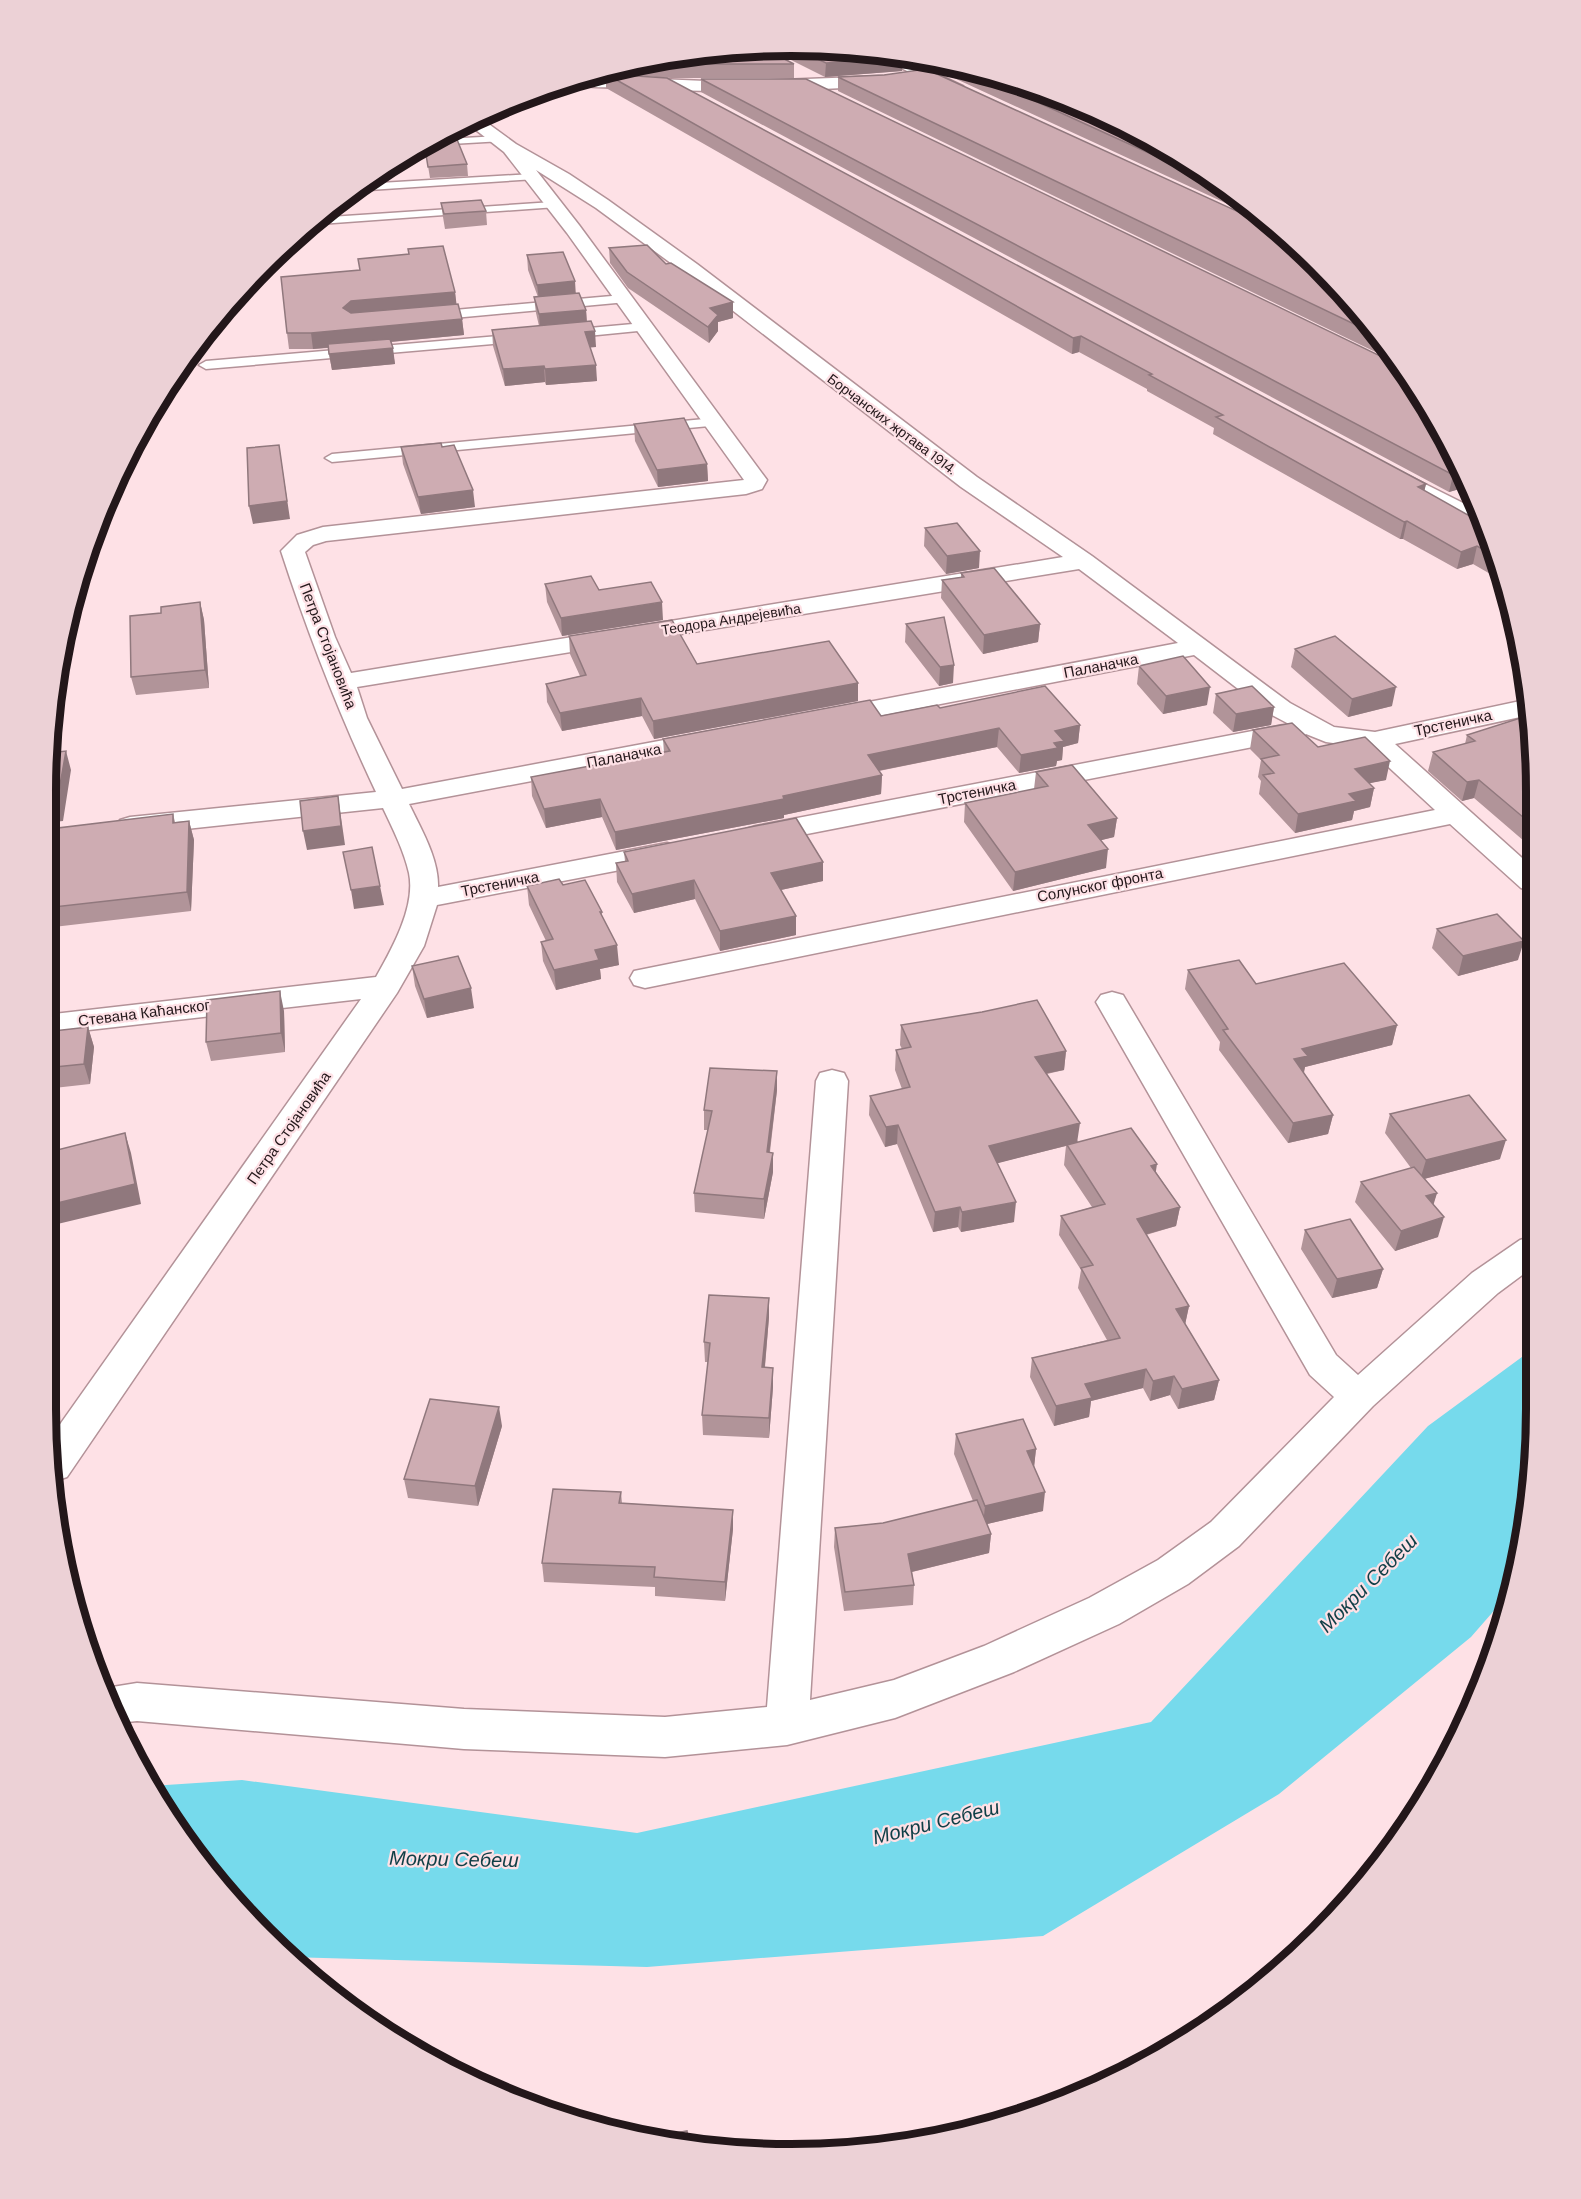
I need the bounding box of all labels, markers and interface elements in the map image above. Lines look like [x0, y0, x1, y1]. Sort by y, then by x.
street label: Борчанских жртава 1914. [824, 370, 960, 479]
street label: Петра Стојановића [295, 580, 361, 712]
street label: Теодора Андрејевића [660, 599, 802, 639]
street label: Паланачка [1062, 649, 1141, 683]
street label: Трстеничка [1412, 705, 1494, 741]
street label: Паланачка [585, 739, 664, 773]
street label: Трстеничка [936, 775, 1018, 809]
street label: Солунског фронта [1035, 863, 1165, 907]
street label: Трстеничка [459, 867, 541, 901]
street label: Стевана Каћанског [77, 995, 212, 1031]
street label: Петра Стојановића [243, 1067, 336, 1188]
water label: Мокри Себеш [1313, 1528, 1423, 1638]
water label: Мокри Себеш [870, 1794, 1002, 1850]
water label: Мокри Себеш [389, 1845, 519, 1873]

